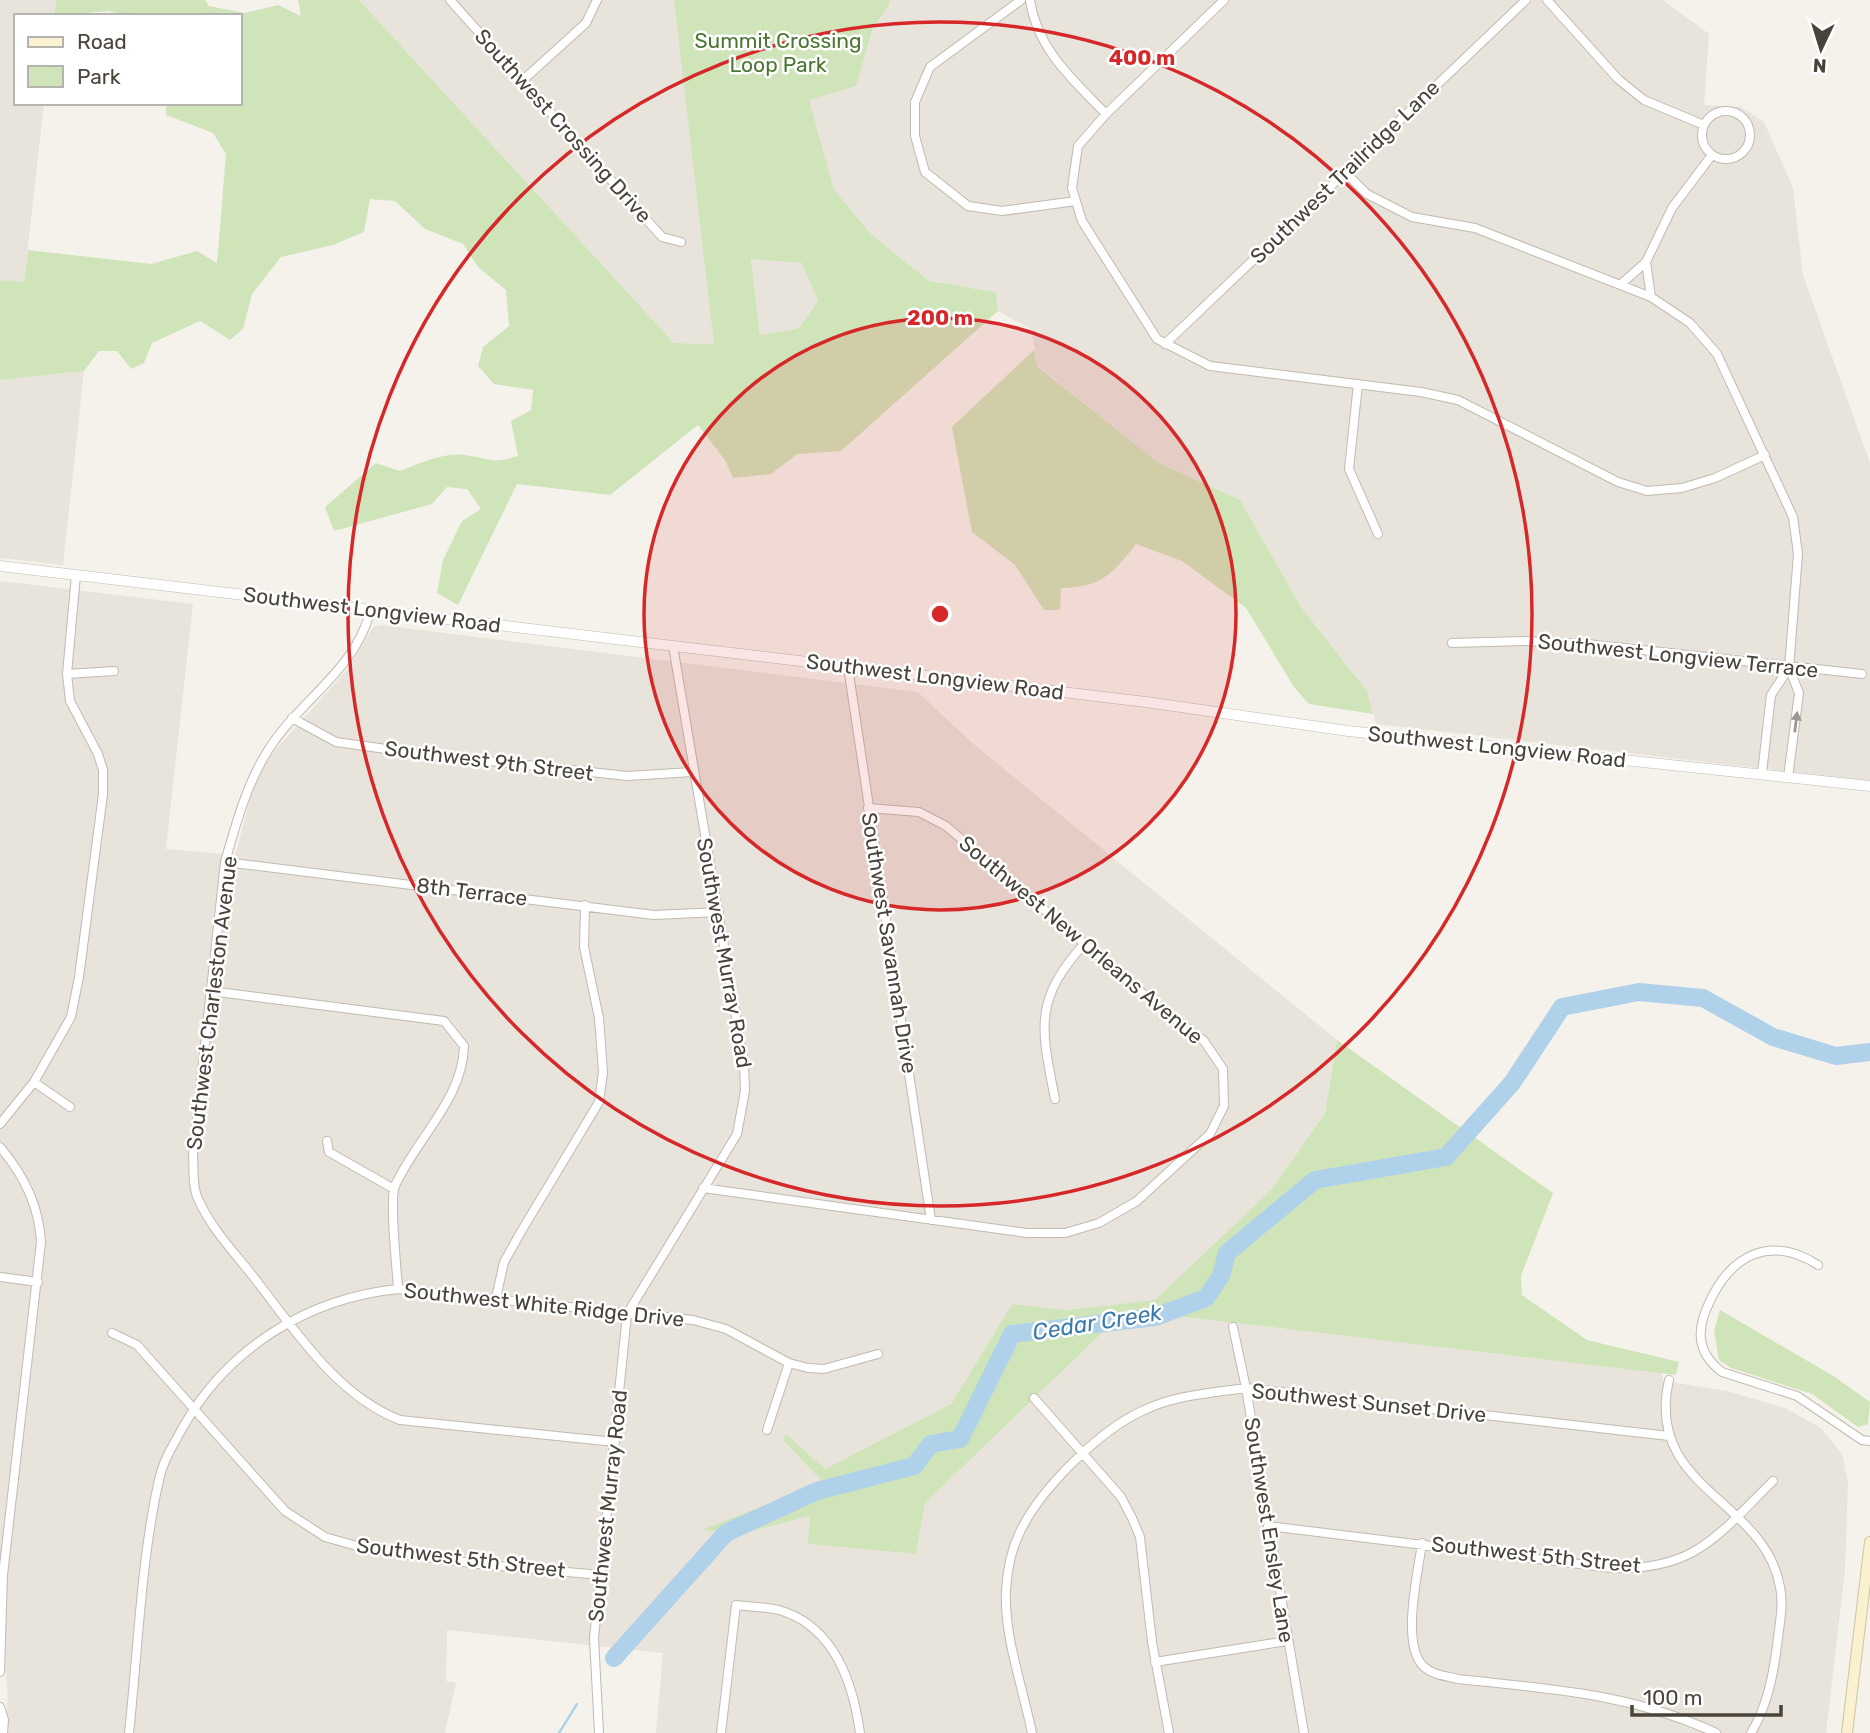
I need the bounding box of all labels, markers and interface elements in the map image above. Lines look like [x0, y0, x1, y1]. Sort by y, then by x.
legend [14, 14, 242, 105]
north arrow [1786, 14, 1856, 84]
street label: Southwest Crossing Drive [470, 24, 657, 228]
park label: Summit Crossing Loop Park [694, 28, 862, 77]
text: Road [77, 29, 127, 54]
text: 400 m [1109, 45, 1175, 70]
text: N [1812, 54, 1827, 77]
text: Park [77, 64, 121, 89]
street label: Southwest Trailridge Lane [1245, 75, 1444, 269]
text: 200 m [907, 305, 973, 330]
street label: Southwest Longview Road [242, 581, 502, 638]
centre of rings [928, 602, 952, 626]
street label: Southwest Longview Terrace [1537, 628, 1819, 683]
street label: Southwest Longview Road [805, 648, 1065, 705]
one-way arrow [1790, 710, 1801, 732]
street label: Southwest Longview Road [1367, 721, 1627, 772]
street label: Southwest 9th Street [383, 735, 595, 786]
street label: Southwest Savannah Drive [857, 811, 922, 1075]
street label: Southwest New Orleans Avenue [954, 830, 1208, 1049]
street label: Southwest Murray Road [692, 836, 757, 1070]
street label: Southwest Charleston Avenue [181, 855, 242, 1151]
street label: 8th Terrace [415, 872, 529, 911]
street label: Southwest White Ridge Drive [403, 1277, 685, 1332]
water label: Cedar Creek [1030, 1298, 1165, 1346]
street label: Southwest Sunset Drive [1251, 1378, 1488, 1427]
street label: Southwest Murray Road [583, 1389, 632, 1623]
street label: Southwest Ensley Lane [1239, 1416, 1300, 1644]
street label: Southwest 5th Street [1430, 1531, 1642, 1578]
street label: Southwest 5th Street [355, 1532, 567, 1583]
scale bar [1632, 1674, 1781, 1718]
text: 100 m [1643, 1685, 1702, 1710]

